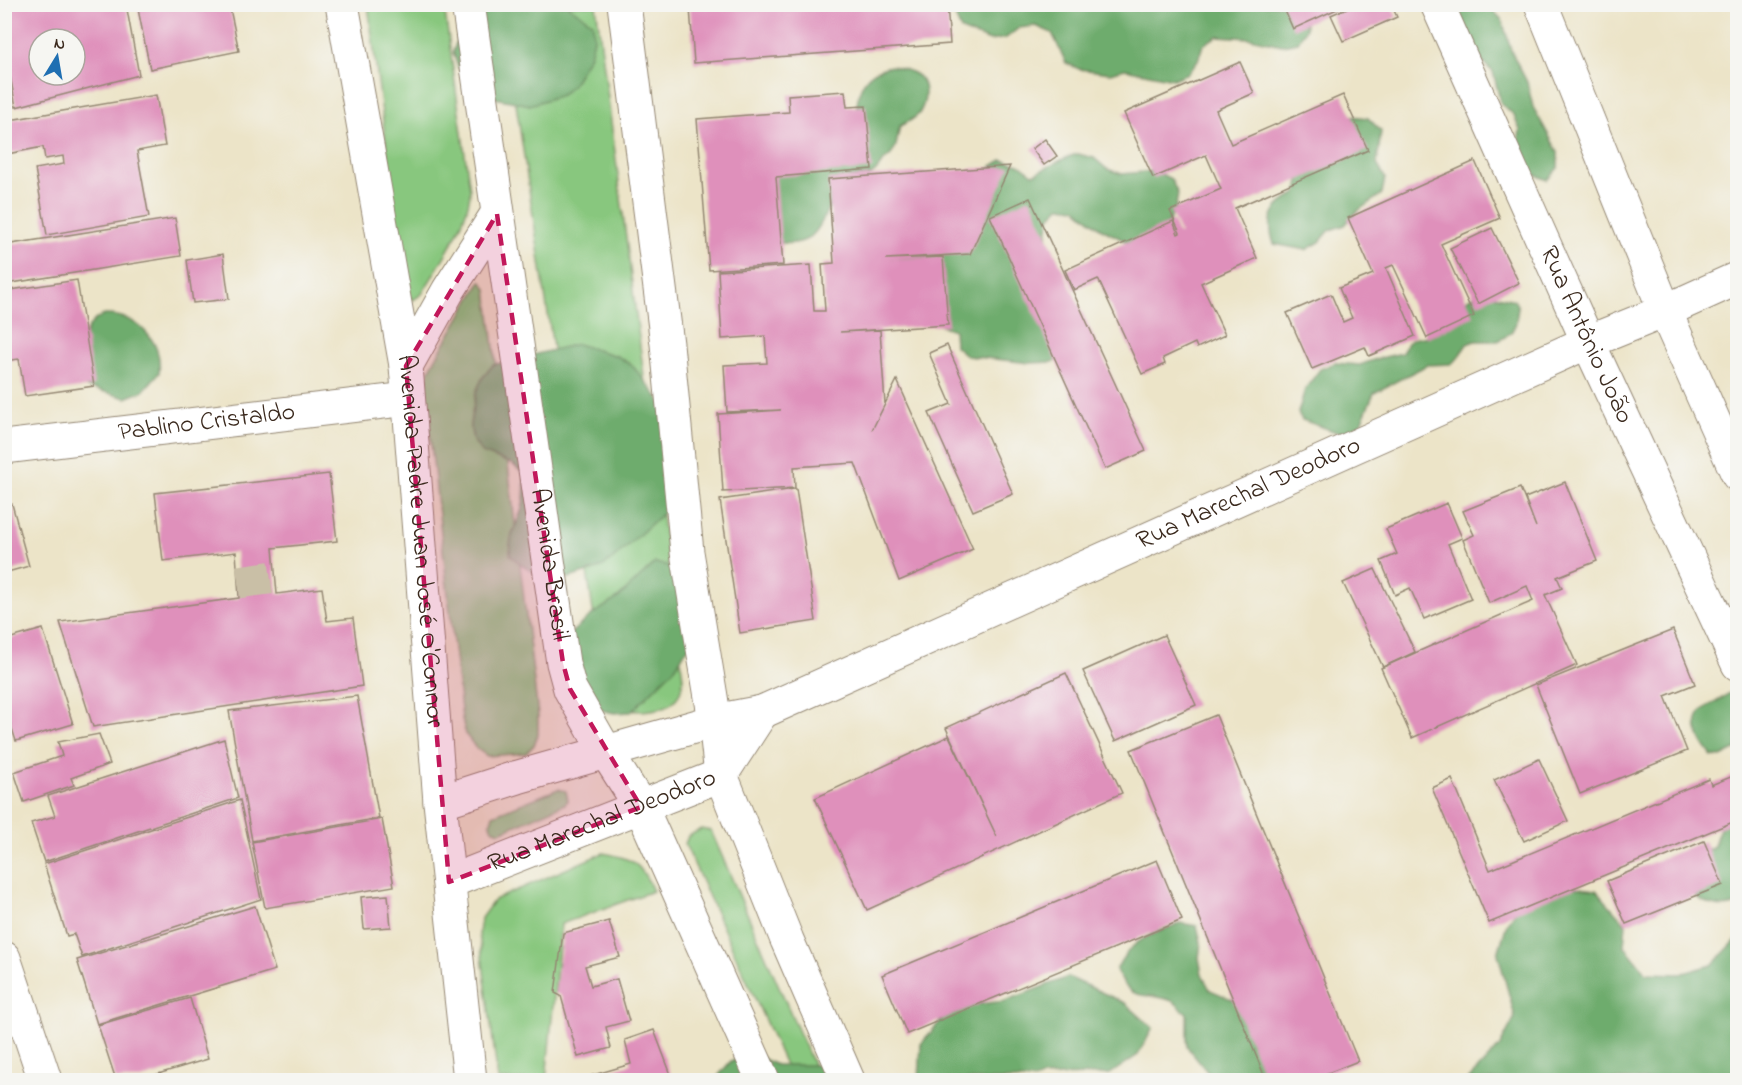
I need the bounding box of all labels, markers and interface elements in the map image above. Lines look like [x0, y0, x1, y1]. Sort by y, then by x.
north arrow [27, 27, 87, 87]
text: N [52, 31, 67, 57]
street label: Rua Antônio João [1529, 240, 1643, 430]
street label: Avenida Padre Juan José O'Connor [385, 352, 453, 729]
street label: Pablino Cristaldo [116, 394, 297, 452]
street label: Rua Marechal Deodoro [1131, 427, 1367, 561]
street label: Avenida Brasil [519, 486, 578, 643]
street label: Rua Marechal Deodoro [483, 760, 722, 884]

